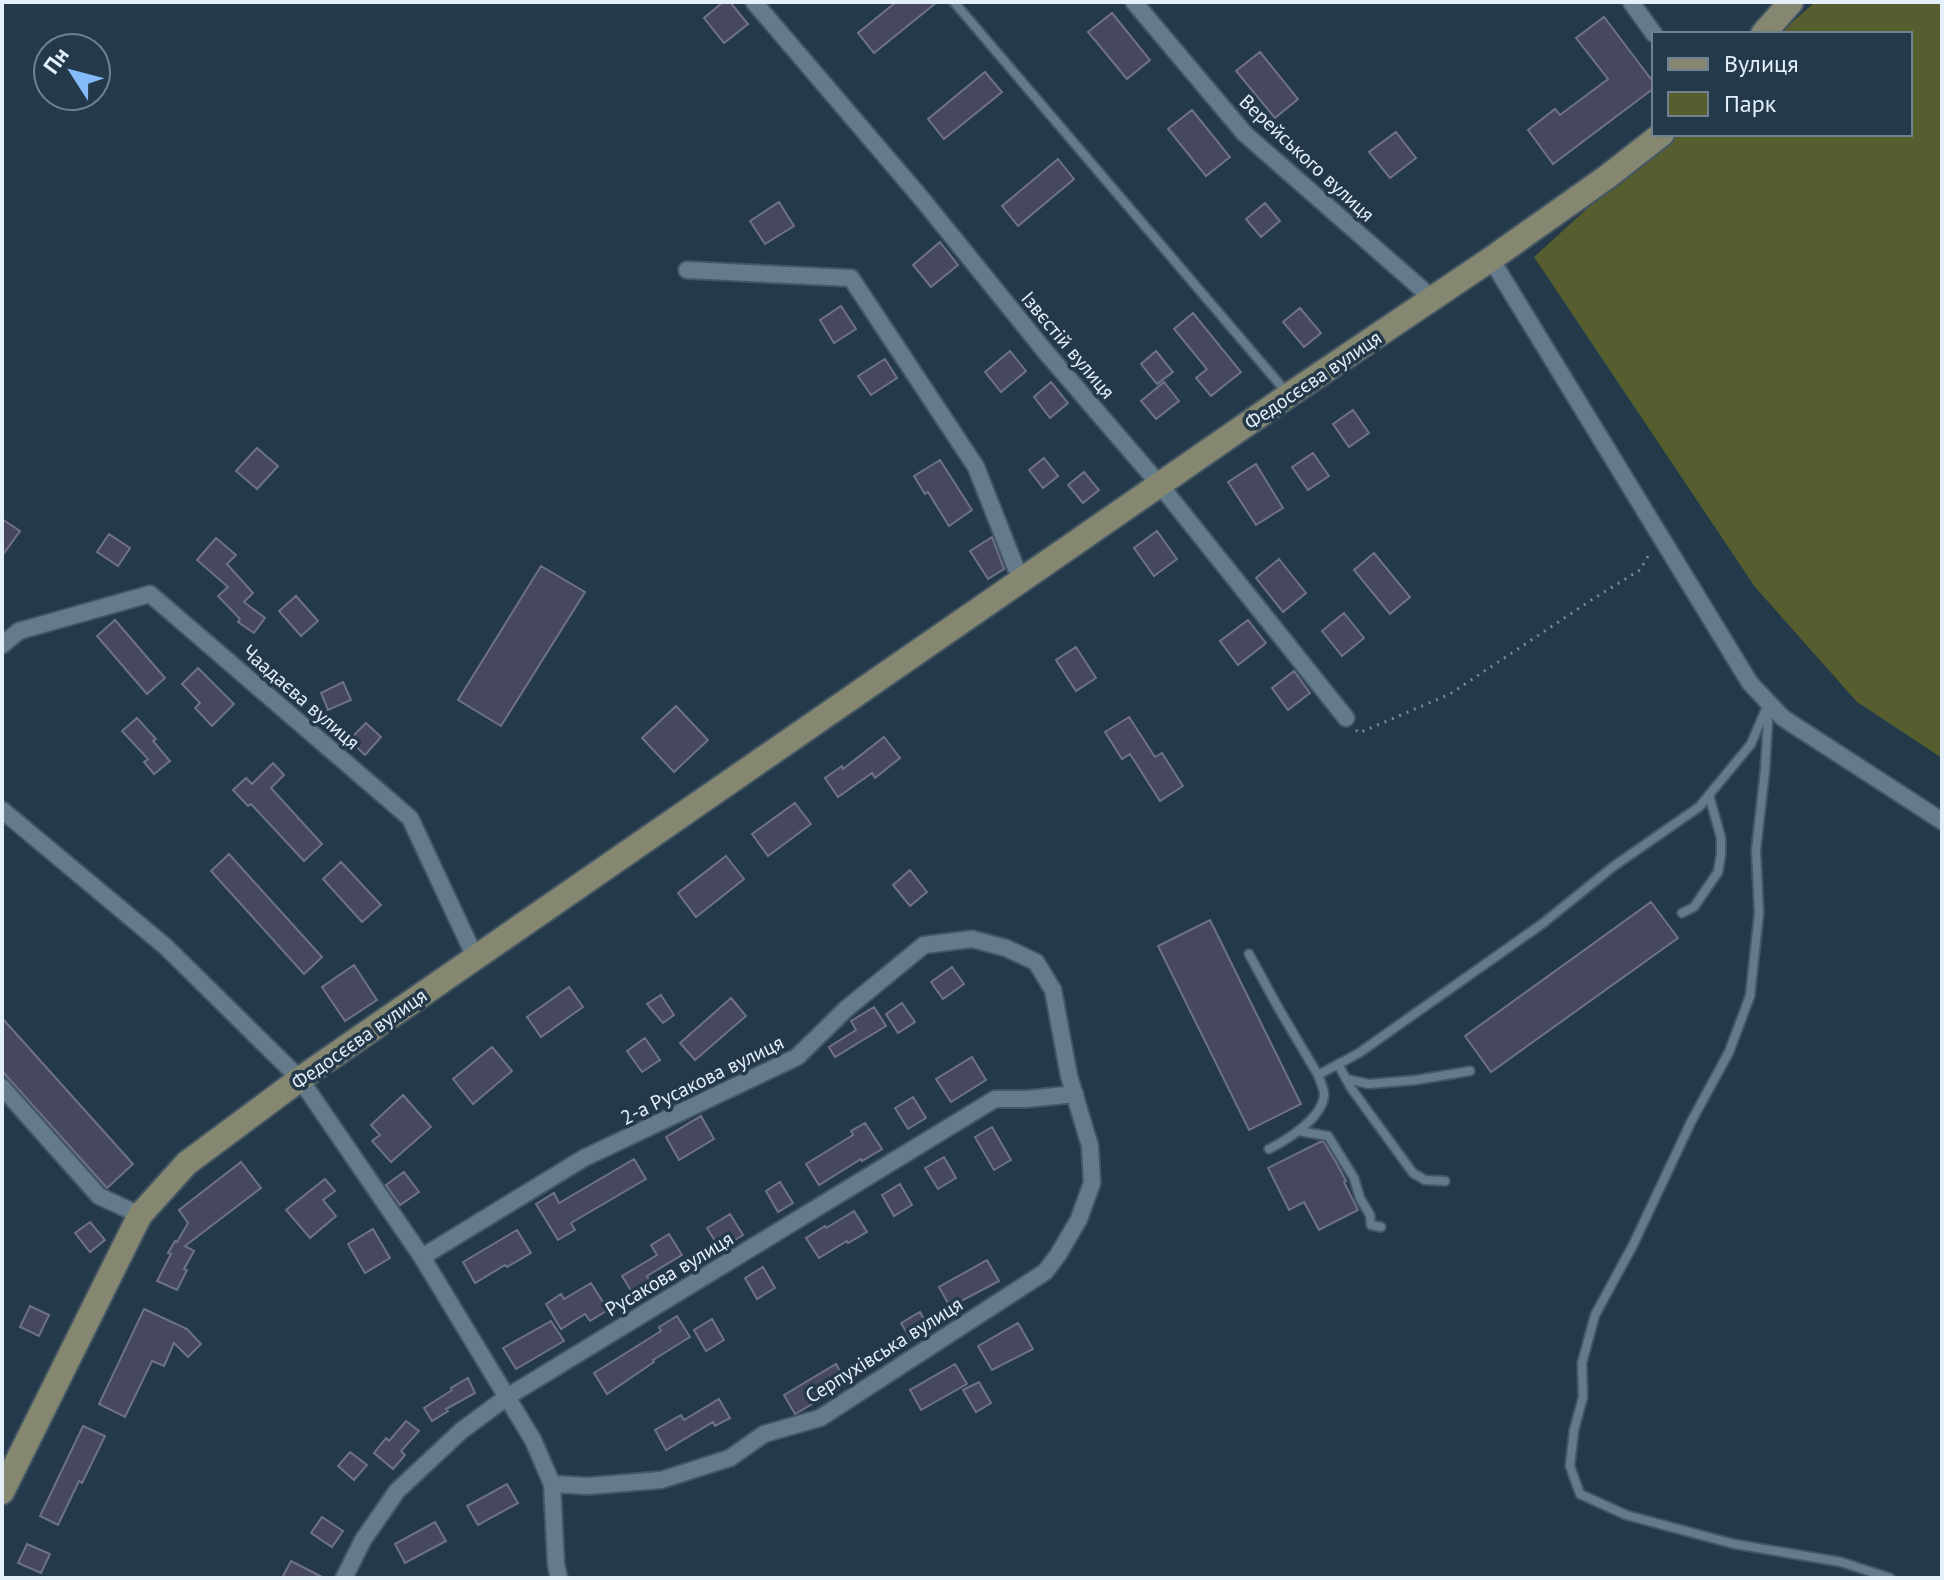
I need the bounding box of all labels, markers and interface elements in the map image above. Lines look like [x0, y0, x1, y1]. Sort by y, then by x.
north arrow [32, 32, 112, 112]
legend [1652, 32, 1912, 136]
text: Пн [37, 42, 75, 79]
text: Вулиця [1724, 48, 1799, 79]
text: Парк [1724, 88, 1777, 119]
street label: Верейського вулиця [1234, 89, 1380, 227]
street label: Ізвєстій вулиця [1015, 286, 1121, 404]
street label: Федосєєва вулиця [1239, 324, 1387, 436]
street label: Чаадаєва вулиця [237, 639, 365, 755]
street label: Федосєєва вулиця [286, 982, 432, 1096]
street label: 2-а Русакова вулиця [616, 1029, 788, 1131]
street label: Русакова вулиця [600, 1225, 738, 1323]
street label: Серпухівська вулиця [800, 1291, 968, 1409]

